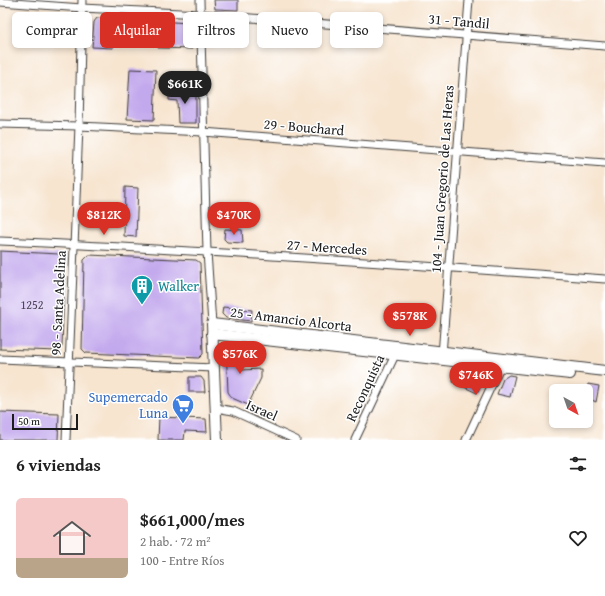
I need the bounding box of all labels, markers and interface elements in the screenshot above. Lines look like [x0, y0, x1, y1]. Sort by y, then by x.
street label: 31 - Tandil [427, 8, 491, 34]
chip: Comprar [12, 12, 92, 48]
chip: Alquilar [100, 12, 175, 48]
chip: Filtros [183, 12, 249, 48]
chip: Nuevo [257, 12, 322, 48]
chip: Piso [330, 12, 383, 48]
pin: $661K [157, 71, 213, 105]
text: $661K [167, 74, 203, 93]
street label: 104 - Juan Gregorio de Las Heras [425, 85, 459, 273]
street label: 29 - Bouchard [263, 114, 346, 141]
pin: $812K [76, 202, 132, 236]
pin: $470K [206, 202, 262, 236]
text: $812K [86, 205, 122, 224]
text: $470K [216, 205, 252, 224]
street label: 27 - Mercedes [286, 234, 368, 260]
street label: 98 - Santa Adelina [45, 250, 71, 356]
building icon: Walker [129, 273, 155, 306]
place label: Walker [158, 276, 199, 296]
house number: 1252 [20, 296, 44, 313]
street label: 25 - Amancio Alcorta [229, 302, 353, 336]
pin: $578K [382, 303, 438, 337]
text: $578K [392, 306, 428, 325]
pin: $576K [212, 341, 268, 375]
text: $576K [222, 344, 258, 363]
street label: Reconquista [341, 351, 389, 425]
pin: $746K [448, 362, 504, 396]
text: $746K [458, 365, 494, 384]
north arrow [549, 384, 593, 428]
map controls [549, 384, 593, 428]
place label: Supemercado Luna [88, 387, 168, 423]
supermarket icon: Supemercado Luna [170, 392, 196, 425]
street label: Israel [243, 394, 281, 426]
scale bar [12, 412, 78, 431]
text: 50 m [18, 413, 40, 429]
text: 6 viviendas [16, 452, 101, 477]
icon: filters [567, 453, 589, 475]
text: $661,000/mes [140, 507, 245, 532]
icon: home [48, 514, 96, 562]
icon: heart [567, 527, 589, 549]
text: 2 hab. · 72 m² [140, 532, 211, 551]
text: 100 - Entre Ríos [140, 551, 224, 570]

